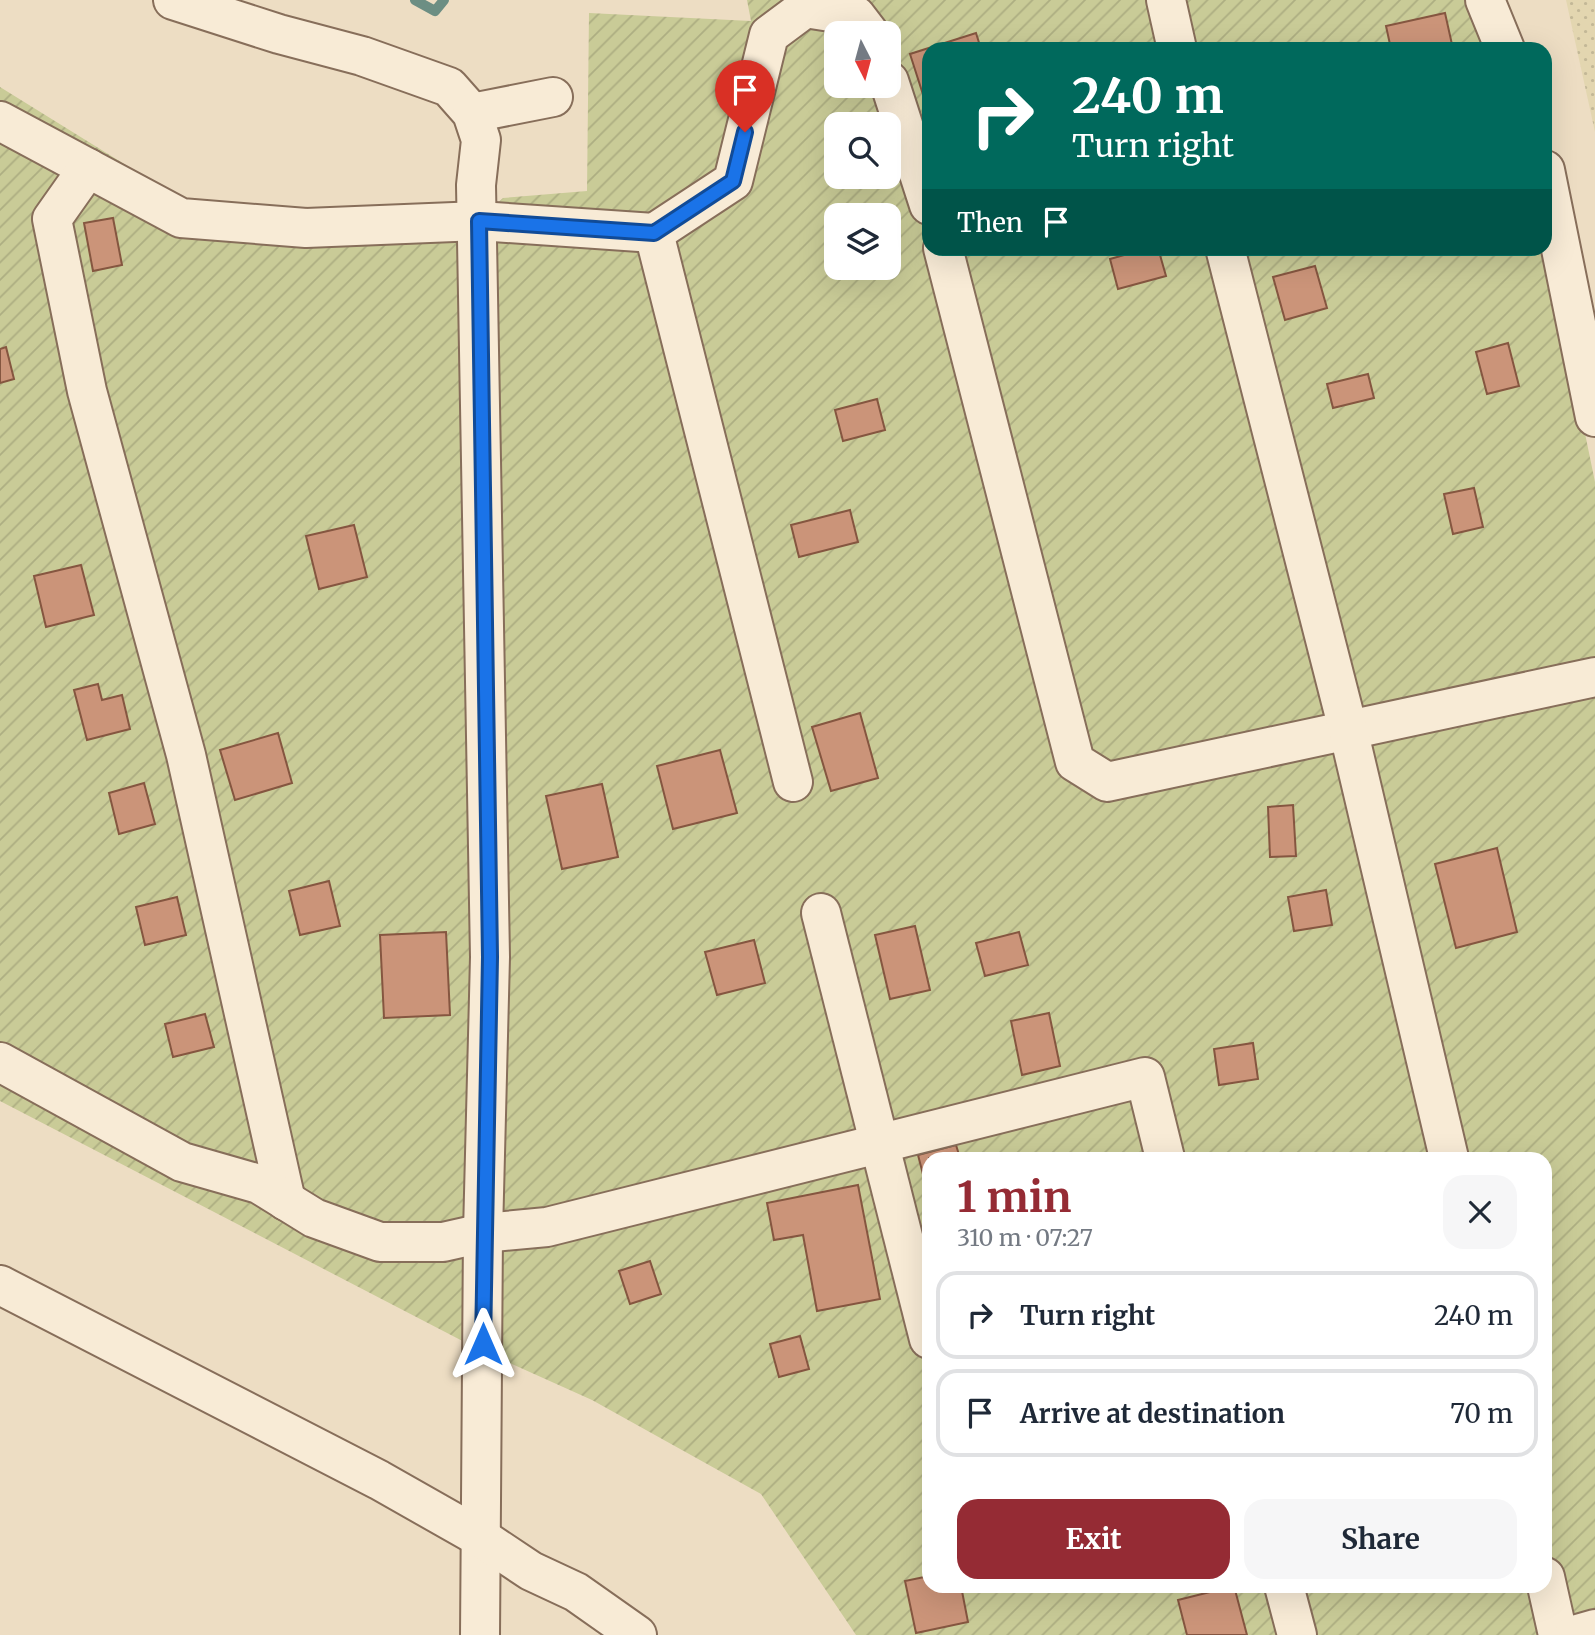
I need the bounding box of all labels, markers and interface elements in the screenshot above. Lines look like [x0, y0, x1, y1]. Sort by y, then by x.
north arrow [824, 21, 901, 98]
map controls [824, 21, 901, 280]
pin [715, 60, 775, 132]
text: 240 m [1072, 65, 1224, 126]
icon: right [957, 70, 1048, 161]
icon: arrive [726, 71, 764, 109]
button: search [824, 112, 901, 189]
text: Turn right [1072, 126, 1234, 166]
button: layers [824, 203, 901, 280]
icon: arrive [1037, 203, 1075, 241]
text: Then [957, 206, 1023, 239]
text: 1 min [957, 1171, 1071, 1223]
button: close [1443, 1175, 1517, 1249]
text: 310 m · 07:27 [957, 1223, 1093, 1252]
icon: right [961, 1296, 999, 1334]
text: Turn right [1020, 1299, 1155, 1332]
text: 240 m [1434, 1299, 1513, 1332]
position arrow [446, 1307, 520, 1381]
icon: arrive [961, 1394, 999, 1432]
text: Arrive at destination [1020, 1397, 1285, 1430]
text: 70 m [1450, 1397, 1513, 1430]
button: Exit [957, 1499, 1230, 1579]
button: Share [1244, 1499, 1517, 1579]

